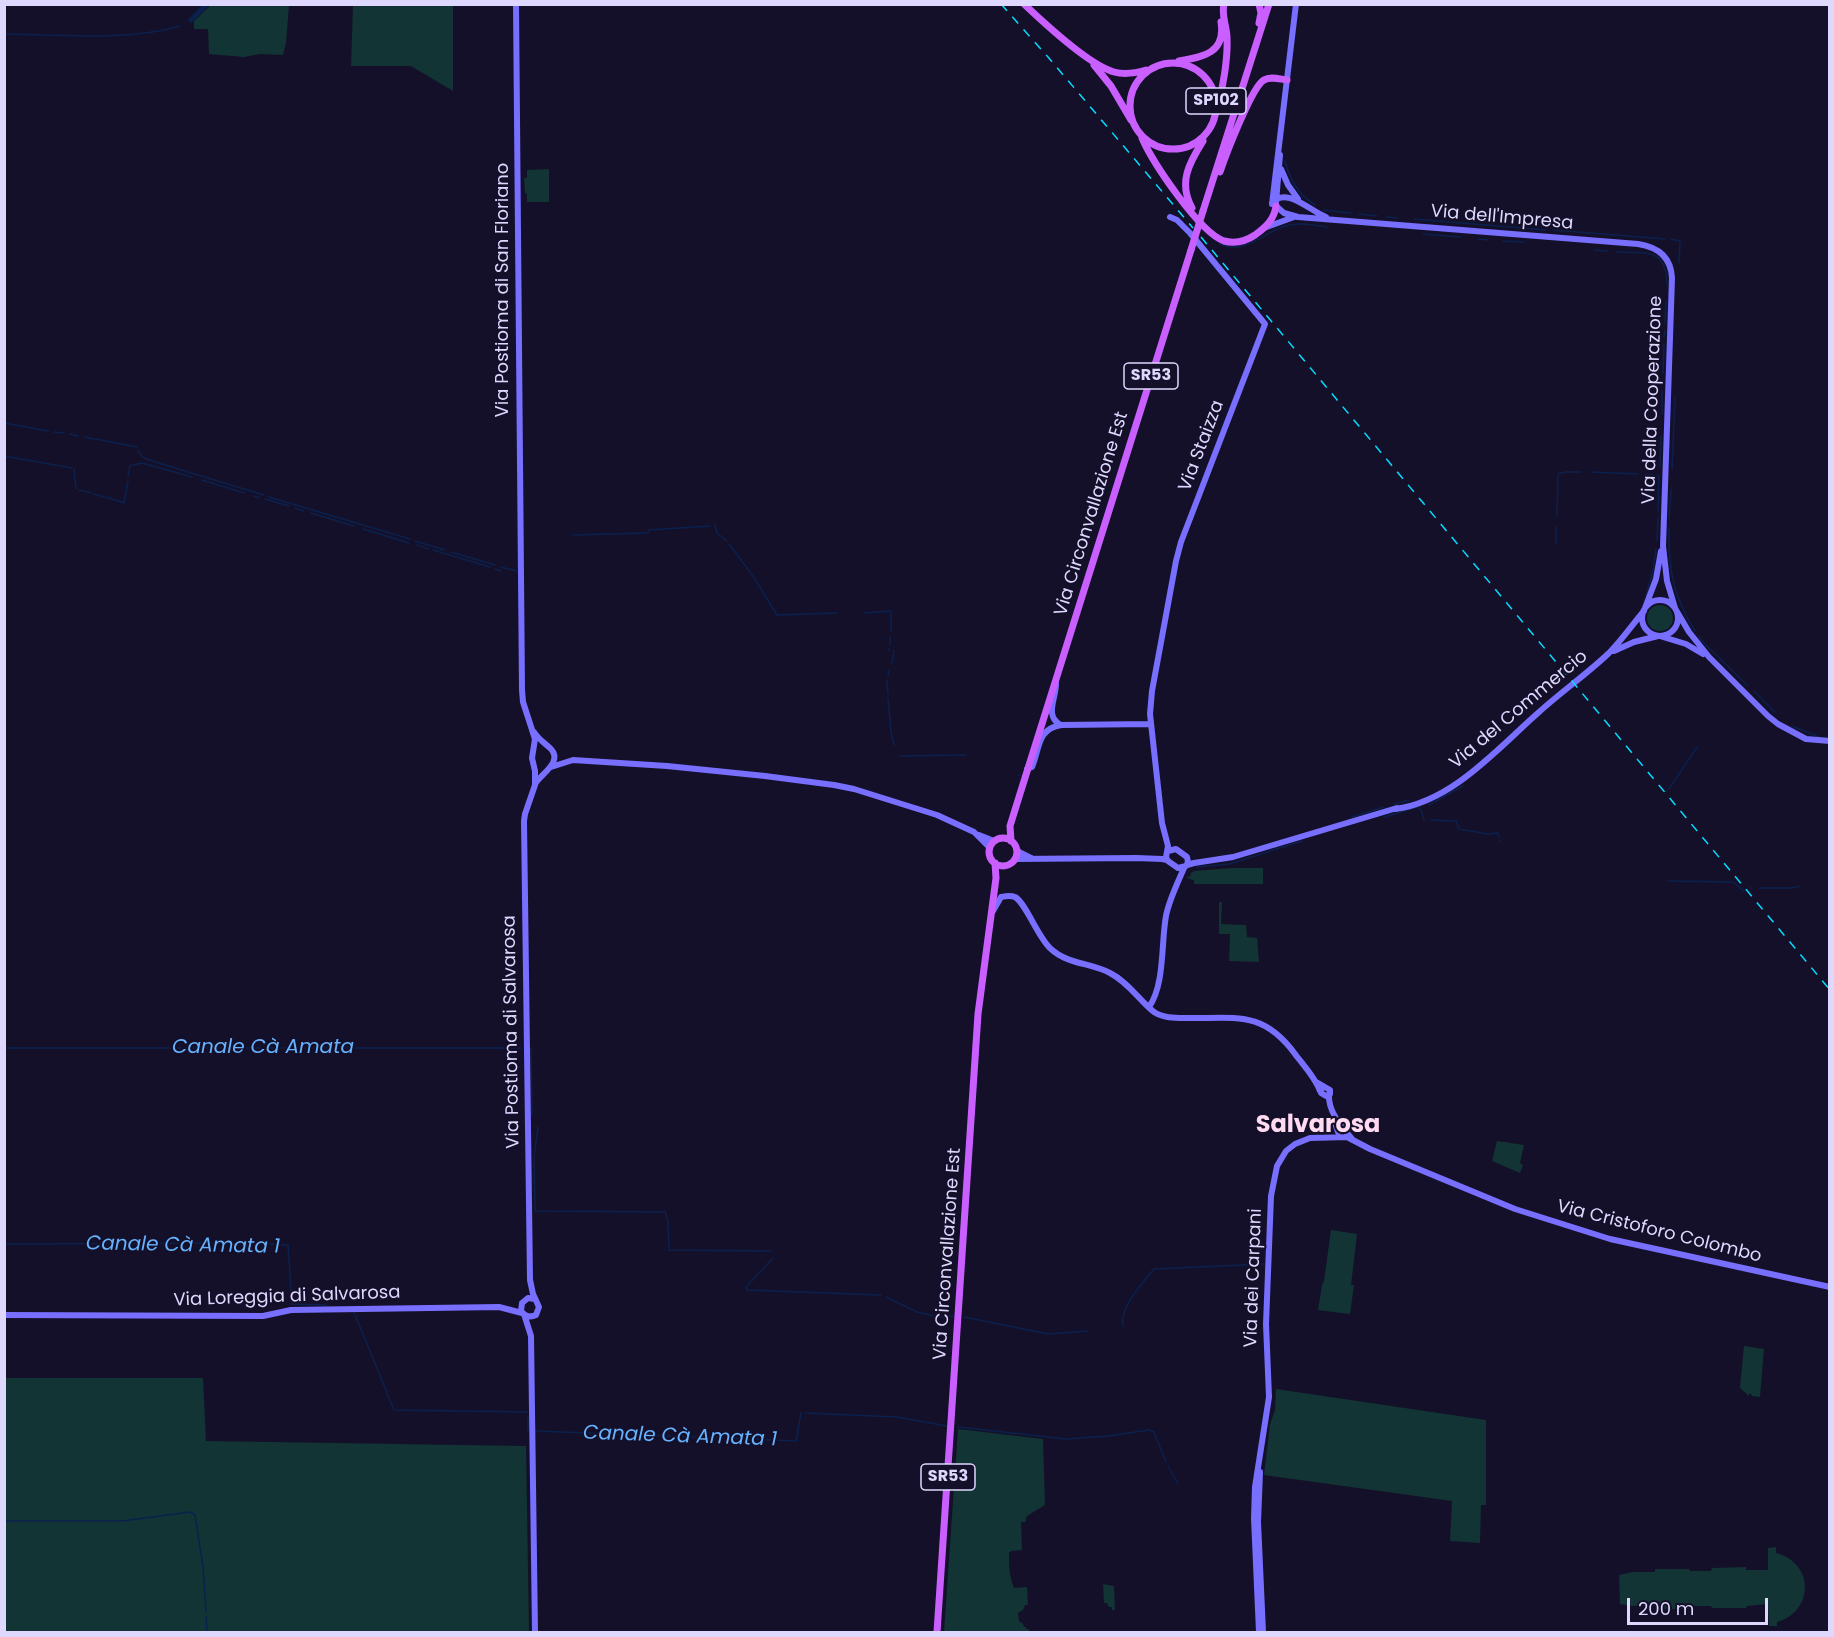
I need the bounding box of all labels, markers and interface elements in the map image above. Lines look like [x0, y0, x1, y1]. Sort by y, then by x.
road number: SP102 [1186, 88, 1246, 114]
street label: Via Postioma di San Floriano [492, 163, 514, 417]
street label: Via dell'Impresa [1430, 201, 1574, 235]
street label: Via della Cooperazione [1639, 295, 1667, 505]
road number: SR53 [1124, 363, 1178, 389]
street label: Via Staizza [1175, 397, 1229, 495]
street label: Via Circonvallazione Est [1051, 409, 1133, 619]
street label: Via del Commercio [1446, 646, 1592, 774]
street label: Via Postioma di Salvarosa [499, 915, 525, 1149]
water label: Canale Cà Amata [172, 1036, 354, 1060]
district label: Salvarosa [1256, 1112, 1380, 1140]
street label: Via Circonvallazione Est [930, 1147, 966, 1361]
street label: Via Cristoforo Colombo [1554, 1196, 1764, 1268]
street label: Via dei Carpani [1241, 1208, 1267, 1348]
water label: Canale Cà Amata 1 [86, 1232, 280, 1260]
street label: Via Loreggia di Salvarosa [173, 1282, 401, 1312]
water label: Canale Cà Amata 1 [583, 1422, 777, 1452]
road number: SR53 [921, 1464, 975, 1490]
scale bar [1630, 1586, 1771, 1624]
text: 200 m [1638, 1596, 1694, 1621]

